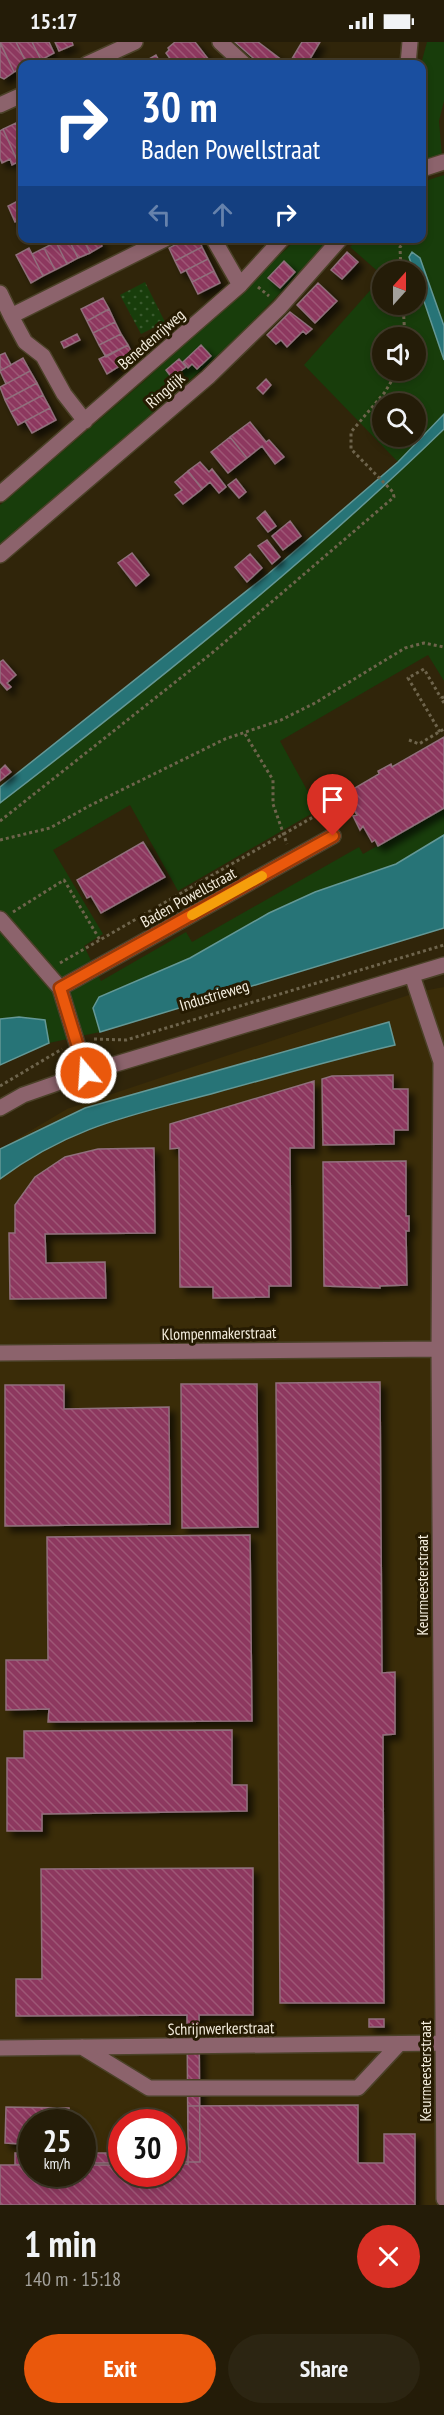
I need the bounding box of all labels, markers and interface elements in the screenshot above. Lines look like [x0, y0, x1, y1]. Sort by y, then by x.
text: 15:17 [30, 7, 78, 35]
text: 30 m [141, 79, 218, 134]
icon: right [42, 84, 120, 162]
text: Baden Powellstraat [141, 132, 320, 166]
icon: left [143, 198, 176, 231]
icon: ahead [206, 198, 239, 231]
icon: right [269, 198, 302, 231]
north arrow [372, 261, 426, 315]
map controls [372, 261, 426, 447]
street label: Benedenrijweg [113, 304, 189, 374]
button: sound [372, 327, 426, 381]
street label: Ringdijk [141, 367, 189, 412]
button: search [372, 393, 426, 447]
pin [307, 774, 358, 836]
icon: arrive [316, 783, 349, 816]
street label: Baden Powellstraat [137, 862, 240, 931]
street label: Industrieweg [177, 975, 251, 1015]
position arrow [54, 1041, 118, 1105]
street label: Klompenmakerstraat [161, 1322, 277, 1344]
street label: Keurmeesterstraat [412, 1534, 432, 1635]
street label: Schrijnwerkerstraat [168, 2017, 275, 2039]
street label: Keurmeesterstraat [415, 2020, 435, 2121]
speed limit sign: 30 [108, 2109, 186, 2187]
text: 25 [43, 2121, 71, 2160]
text: km/h [44, 2154, 70, 2173]
text: 1 min [24, 2220, 97, 2267]
button: close [357, 2225, 420, 2288]
text: 140 m · 15:18 [24, 2266, 121, 2292]
button: Exit [24, 2334, 216, 2403]
button: Share [228, 2334, 420, 2403]

